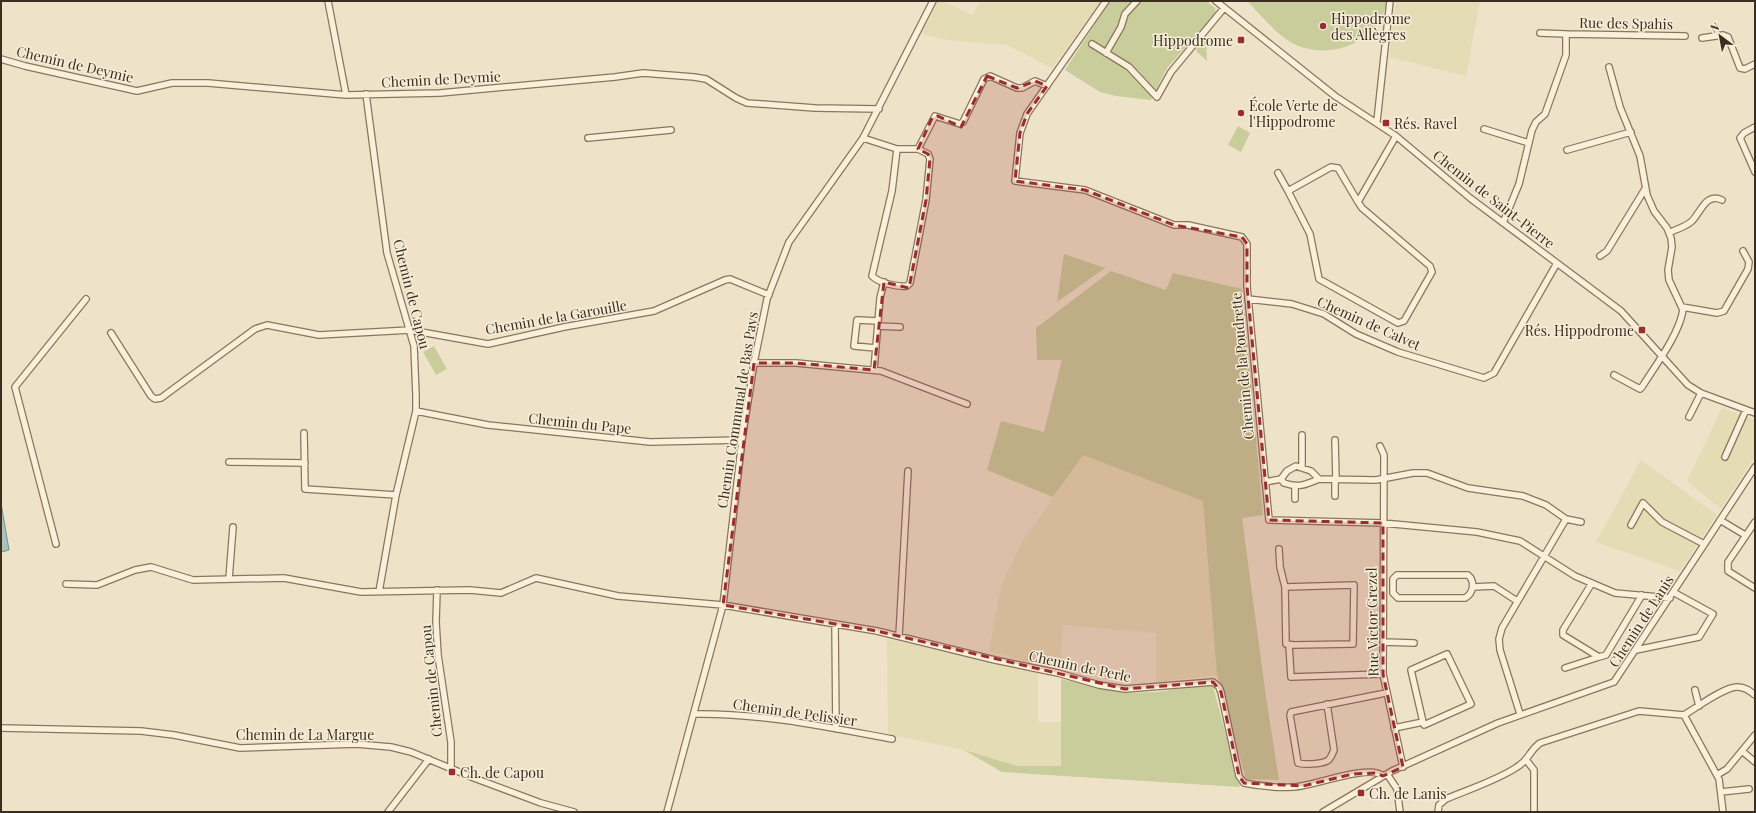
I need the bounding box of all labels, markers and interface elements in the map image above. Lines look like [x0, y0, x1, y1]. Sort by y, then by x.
place label: Hippodrome des Allègres [1331, 9, 1411, 44]
street label: Rue des Spahis [1579, 13, 1673, 33]
north arrow [1700, 16, 1740, 56]
text: N [1707, 19, 1722, 36]
marker: Hippodrome des Allègres [1318, 21, 1328, 31]
place label: Hippodrome [1153, 31, 1233, 50]
marker: Hippodrome [1236, 35, 1246, 45]
street label: Chemin de Deymie [15, 41, 135, 87]
street label: Chemin de Deymie [381, 66, 501, 92]
place label: École Verte de l'Hippodrome [1249, 96, 1338, 131]
marker: École Verte de l'Hippodrome [1236, 108, 1246, 118]
place label: Rés. Ravel [1394, 114, 1457, 133]
marker: Rés. Ravel [1381, 118, 1391, 128]
street label: Chemin de Saint-Pierre [1429, 145, 1559, 253]
street label: Chemin de Capou [389, 237, 435, 351]
street label: Chemin de la Poudrette [1226, 292, 1258, 440]
street label: Chemin de Calvet [1314, 292, 1425, 355]
street label: Chemin de la Garouille [484, 295, 628, 339]
street label: Chemin Communal de Bas Pays [712, 310, 762, 510]
place label: Rés. Hippodrome [1525, 321, 1634, 340]
marker: Rés. Hippodrome [1637, 325, 1647, 335]
street label: Chemin du Pape [528, 408, 632, 438]
street label: Rue Victor Grezel [1362, 567, 1382, 677]
street label: Chemin de Lanis [1604, 571, 1678, 671]
street label: Chemin de Capou [416, 624, 446, 738]
street label: Chemin de Perle [1027, 646, 1133, 686]
street label: Chemin de Pelissier [732, 694, 859, 730]
street label: Chemin de La Margue [236, 725, 374, 744]
place label: Ch. de Capou [460, 763, 544, 782]
marker: Ch. de Capou [447, 767, 457, 777]
place label: Ch. de Lanis [1369, 784, 1447, 803]
marker: Ch. de Lanis [1356, 788, 1366, 798]

